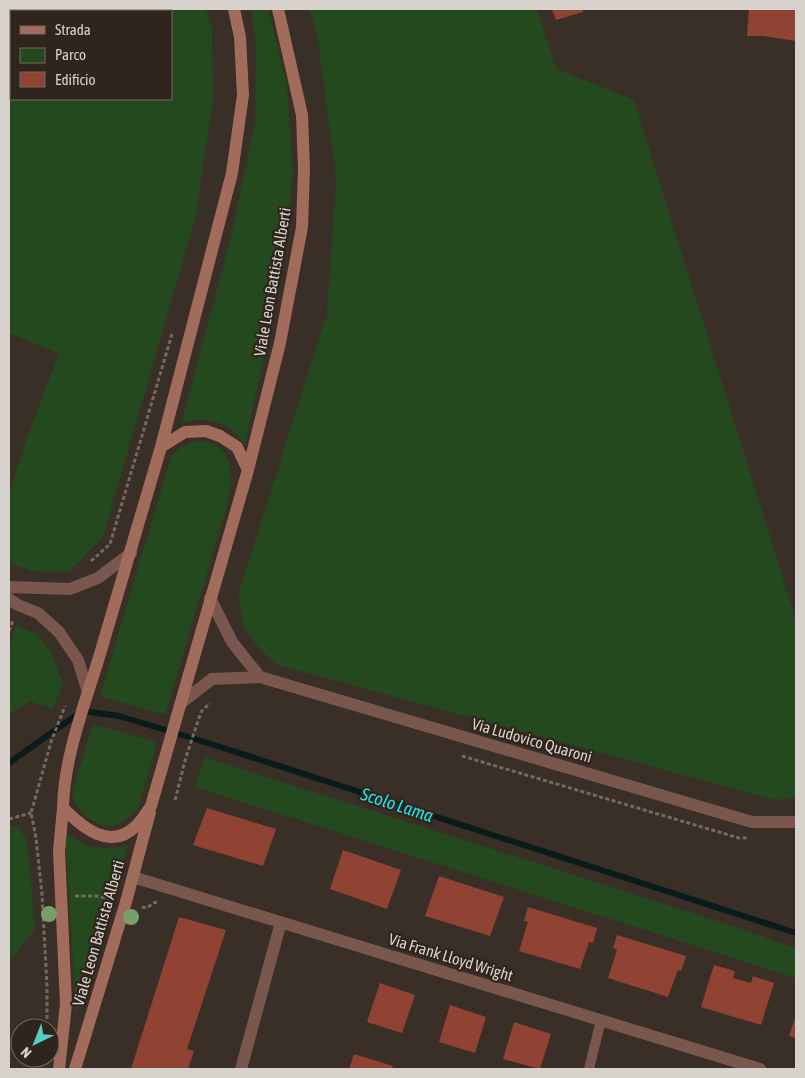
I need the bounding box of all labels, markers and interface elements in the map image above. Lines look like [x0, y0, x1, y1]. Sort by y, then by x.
legend [10, 10, 172, 100]
text: Strada [55, 21, 91, 38]
text: Parco [55, 46, 86, 63]
text: Edificio [55, 71, 96, 88]
street label: Viale Leon Battista Alberti [250, 206, 294, 358]
street label: Via Ludovico Quaroni [470, 714, 594, 766]
water label: Scolo Lama [357, 783, 437, 826]
street label: Viale Leon Battista Alberti [69, 858, 127, 1008]
street label: Via Frank Lloyd Wright [386, 930, 516, 986]
north arrow [10, 1018, 60, 1068]
text: N [18, 1044, 35, 1061]

